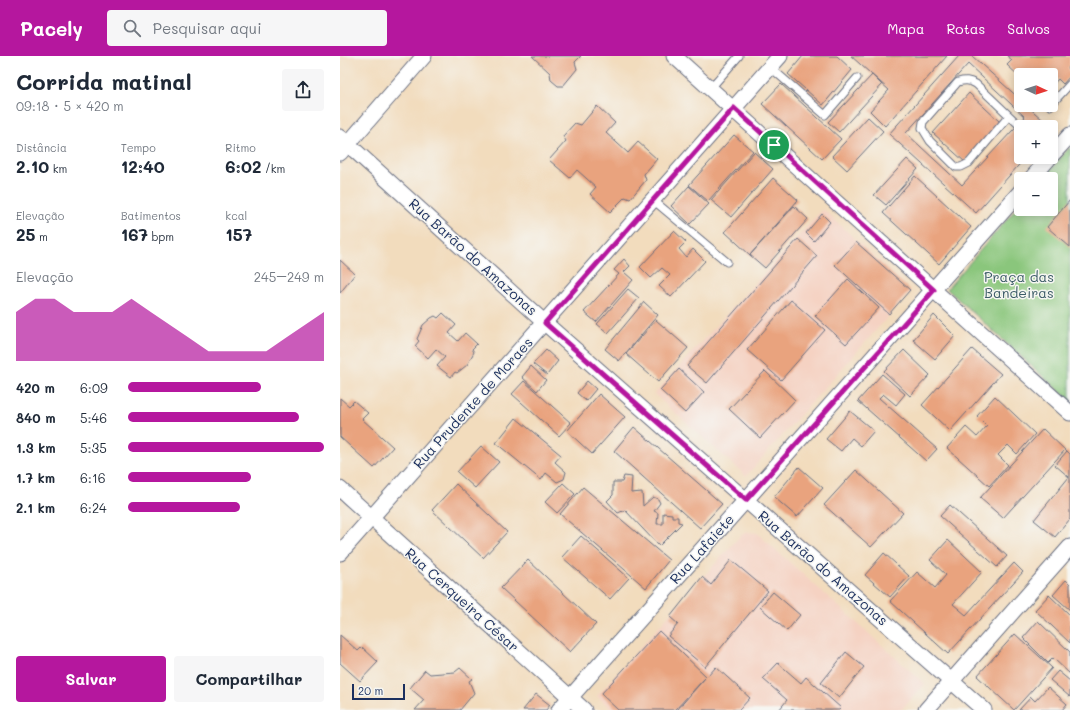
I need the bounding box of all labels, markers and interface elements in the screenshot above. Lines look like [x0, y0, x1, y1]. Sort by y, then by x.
search box [107, 10, 387, 46]
text: Pacely [20, 16, 83, 41]
icon: search [121, 17, 143, 39]
text: Pesquisar aqui [153, 18, 262, 38]
text: Mapa [887, 19, 924, 38]
text: Rotas [946, 19, 985, 38]
text: Salvos [1007, 19, 1050, 38]
text: Corrida matinal [16, 67, 192, 96]
north arrow [1014, 68, 1058, 112]
map controls [1014, 68, 1058, 216]
button: share [282, 69, 324, 111]
text: 09:18 · 5 × 420 m [16, 97, 124, 114]
button: + [1014, 120, 1058, 164]
pin [757, 128, 791, 162]
icon: arrive [763, 134, 785, 156]
text: Distância [16, 140, 67, 155]
text: Tempo [121, 140, 156, 155]
text: Ritmo [225, 140, 256, 155]
text: 2.10 [16, 155, 49, 177]
text: 12:40 [121, 155, 165, 177]
text: 6:02 [225, 155, 261, 177]
text: km [49, 161, 67, 176]
text: /km [261, 161, 285, 176]
button: − [1014, 172, 1058, 216]
street label: Rua Barão do Amazonas [405, 194, 542, 319]
text: Elevação [16, 208, 64, 223]
text: Batimentos [121, 208, 181, 223]
text: kcal [225, 208, 247, 223]
text: 25 [16, 223, 35, 245]
text: 167 [121, 223, 148, 245]
text: 157 [225, 223, 252, 245]
text: m [35, 229, 48, 244]
text: bpm [148, 229, 174, 244]
park label: Praça das Bandeiras [984, 267, 1054, 302]
text: Elevação [16, 268, 73, 285]
text: 245–249 m [254, 268, 324, 285]
street label: Rua Prudente de Moraes [409, 333, 537, 472]
text: 420 m [16, 379, 55, 396]
text: 6:09 [80, 379, 108, 396]
text: 840 m [16, 409, 56, 426]
text: 5:46 [80, 409, 107, 426]
text: 1.3 km [16, 439, 56, 456]
text: 5:35 [80, 439, 107, 456]
text: 1.7 km [16, 469, 55, 486]
text: 6:16 [80, 469, 106, 486]
text: 2.1 km [16, 499, 55, 516]
text: 6:24 [80, 499, 107, 516]
street label: Rua Barão do Amazonas [754, 506, 892, 629]
street label: Rua Lafaiete [665, 510, 738, 588]
street label: Rua Cerqueira César [401, 543, 523, 656]
button: Salvar [16, 656, 166, 702]
button: Compartilhar [174, 656, 324, 702]
scale bar [352, 682, 405, 701]
text: 20 m [358, 683, 383, 698]

